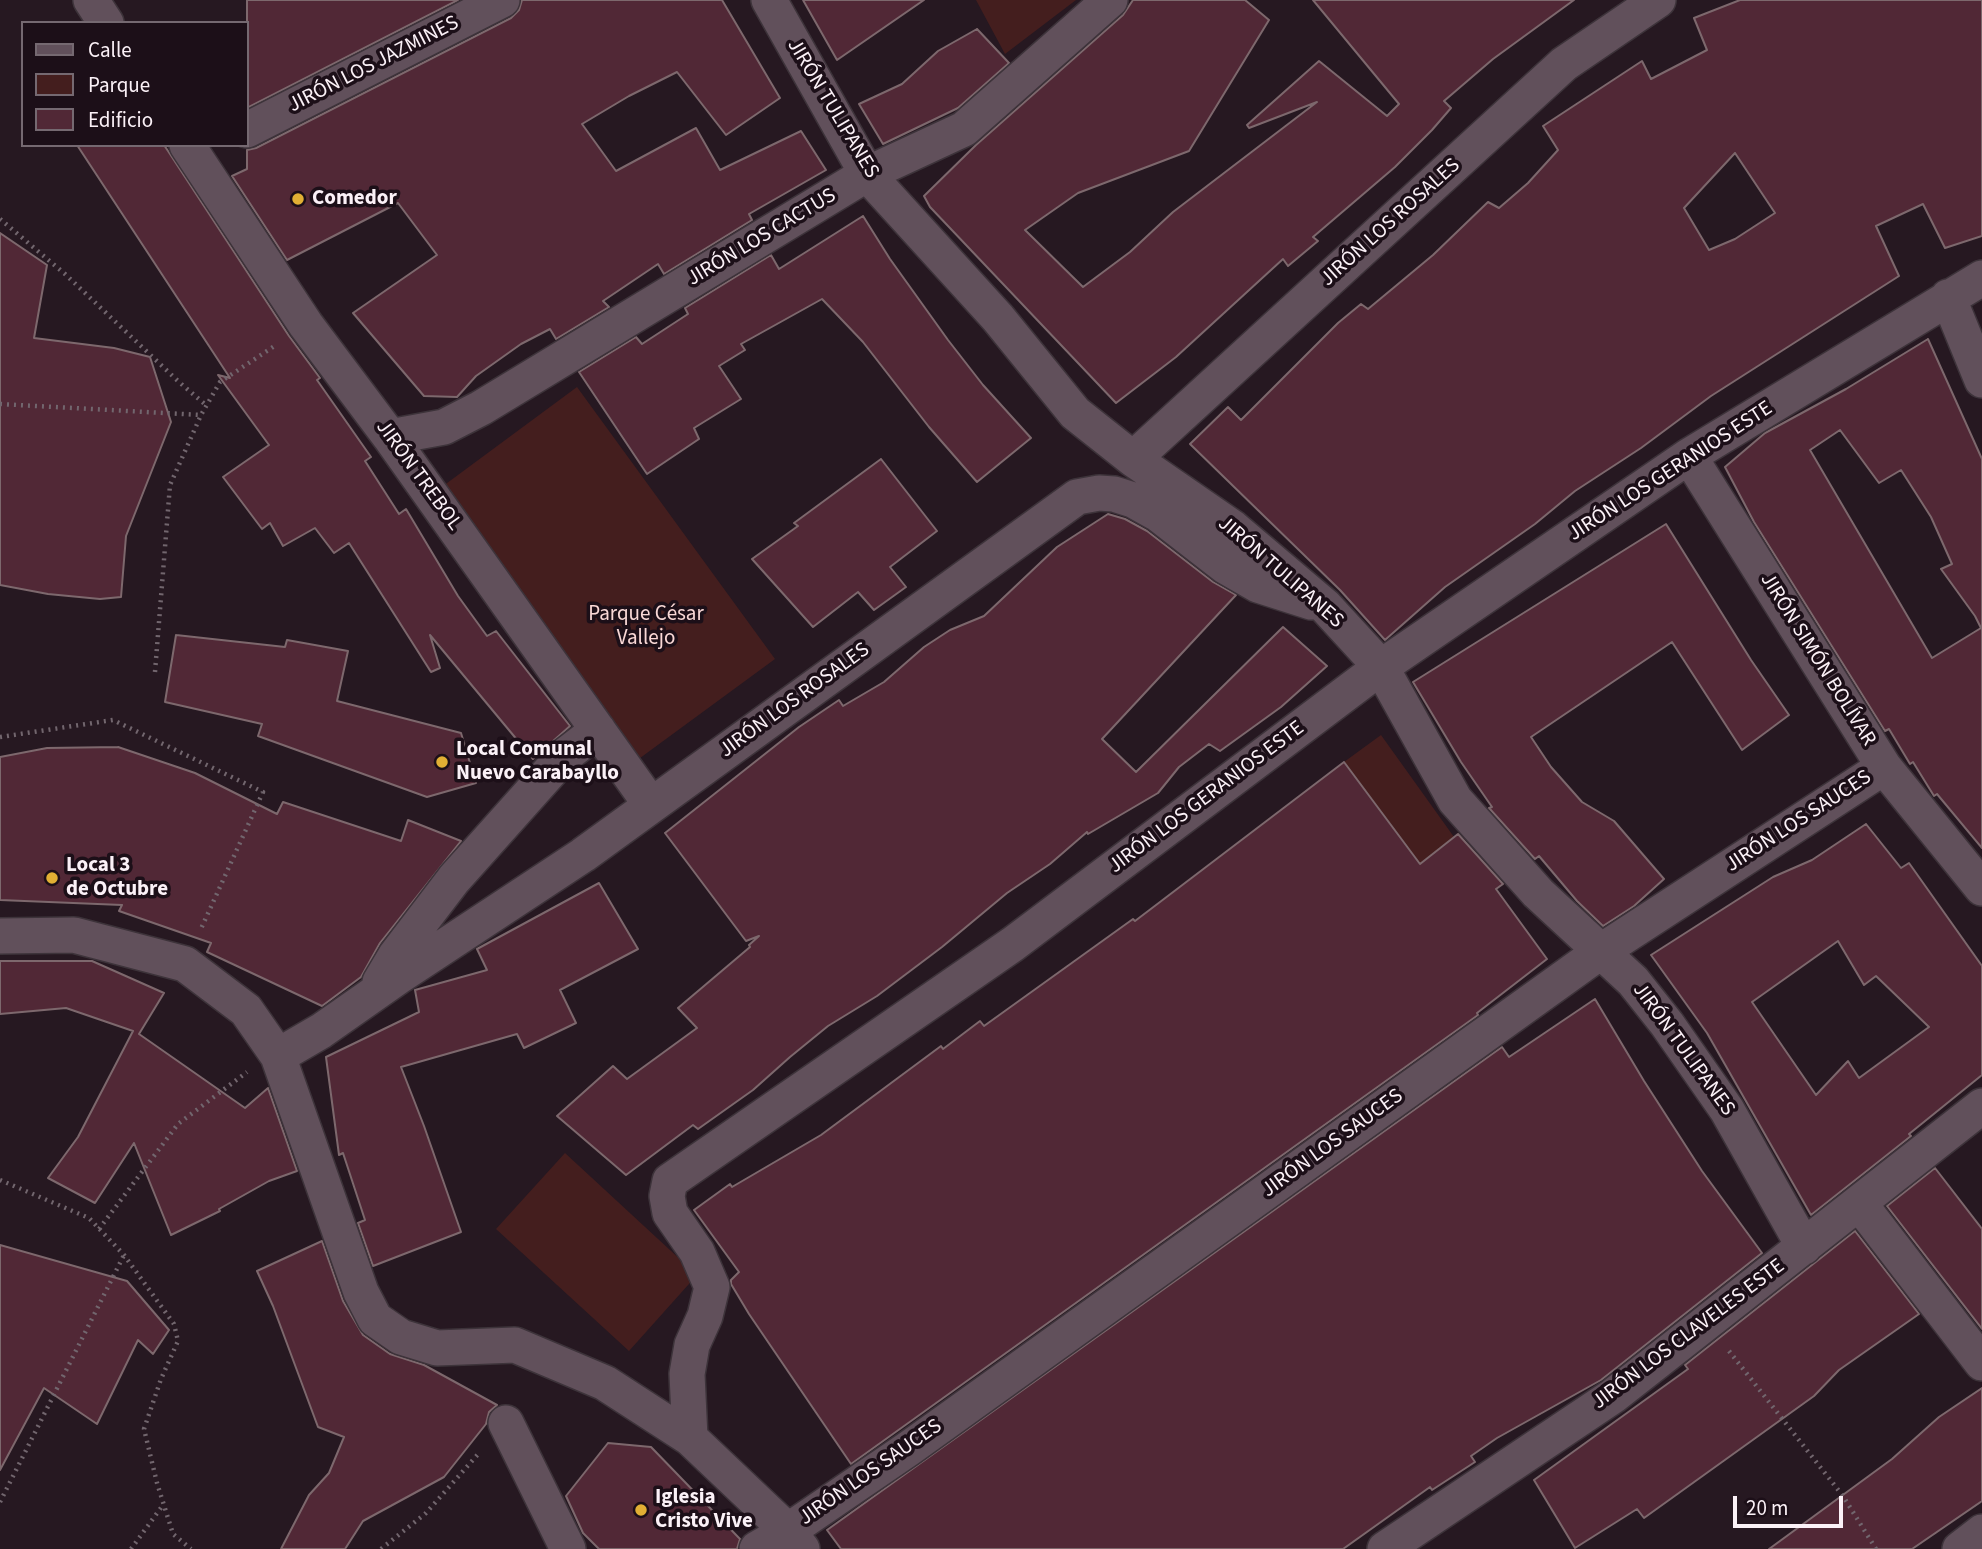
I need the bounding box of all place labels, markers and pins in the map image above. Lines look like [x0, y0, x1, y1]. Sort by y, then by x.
place label: Comedor [312, 186, 397, 212]
marker: Comedor [290, 191, 306, 207]
place label: Local Comunal Nuevo Carabayllo [456, 737, 619, 787]
marker: Local Comunal Nuevo Carabayllo [434, 754, 450, 770]
place label: Local 3 de Octubre [66, 853, 168, 903]
marker: Local 3 de Octubre [44, 870, 60, 886]
place label: Iglesia Cristo Vive [655, 1485, 753, 1535]
marker: Iglesia Cristo Vive [633, 1502, 649, 1518]

